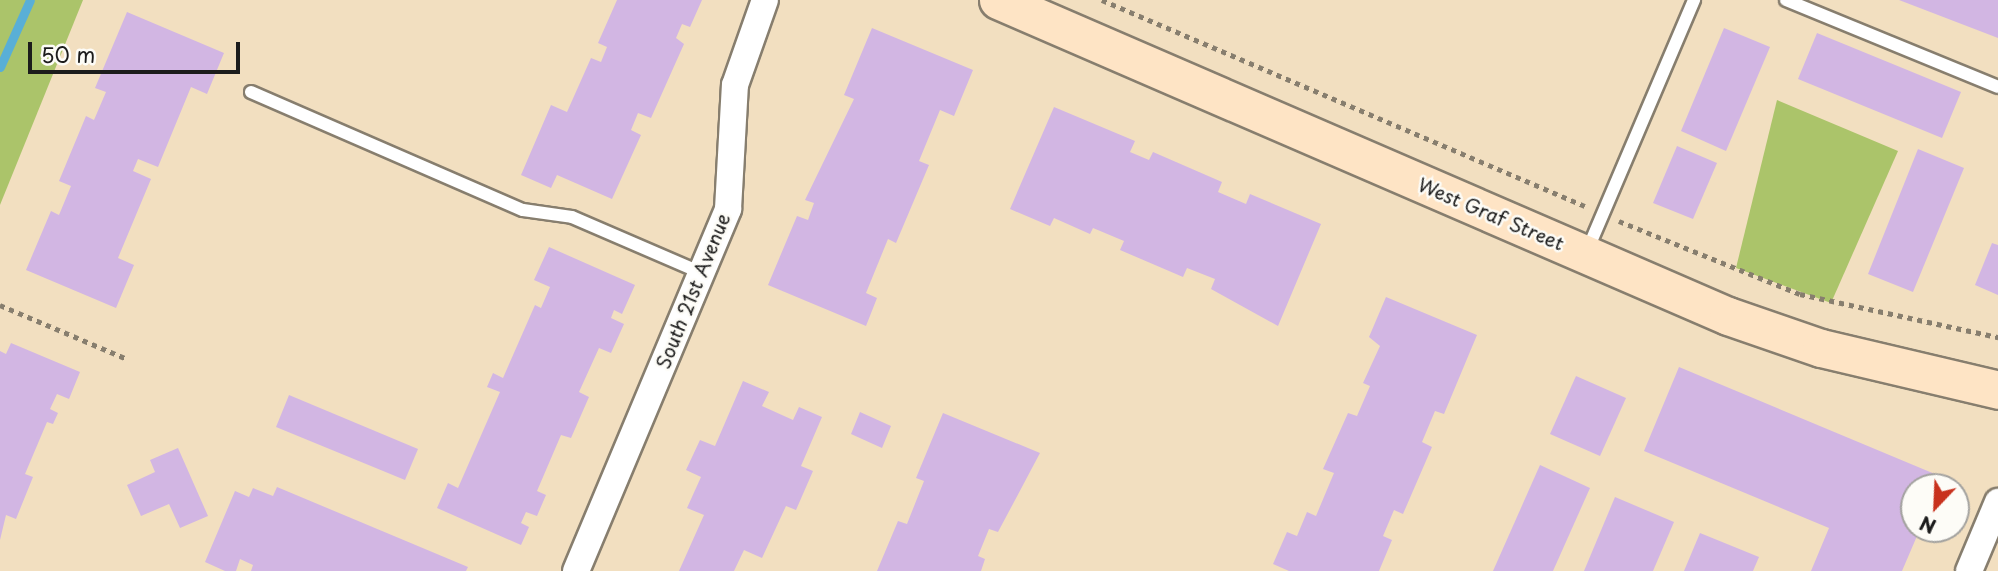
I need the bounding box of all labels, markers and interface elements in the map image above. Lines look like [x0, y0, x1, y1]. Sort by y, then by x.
scale bar [32, 28, 243, 72]
text: 50 m [41, 38, 95, 70]
street label: West Graf Street [1414, 173, 1568, 255]
street label: South 21st Avenue [651, 209, 735, 373]
north arrow [1900, 473, 1970, 543]
text: N [1915, 510, 1940, 541]

